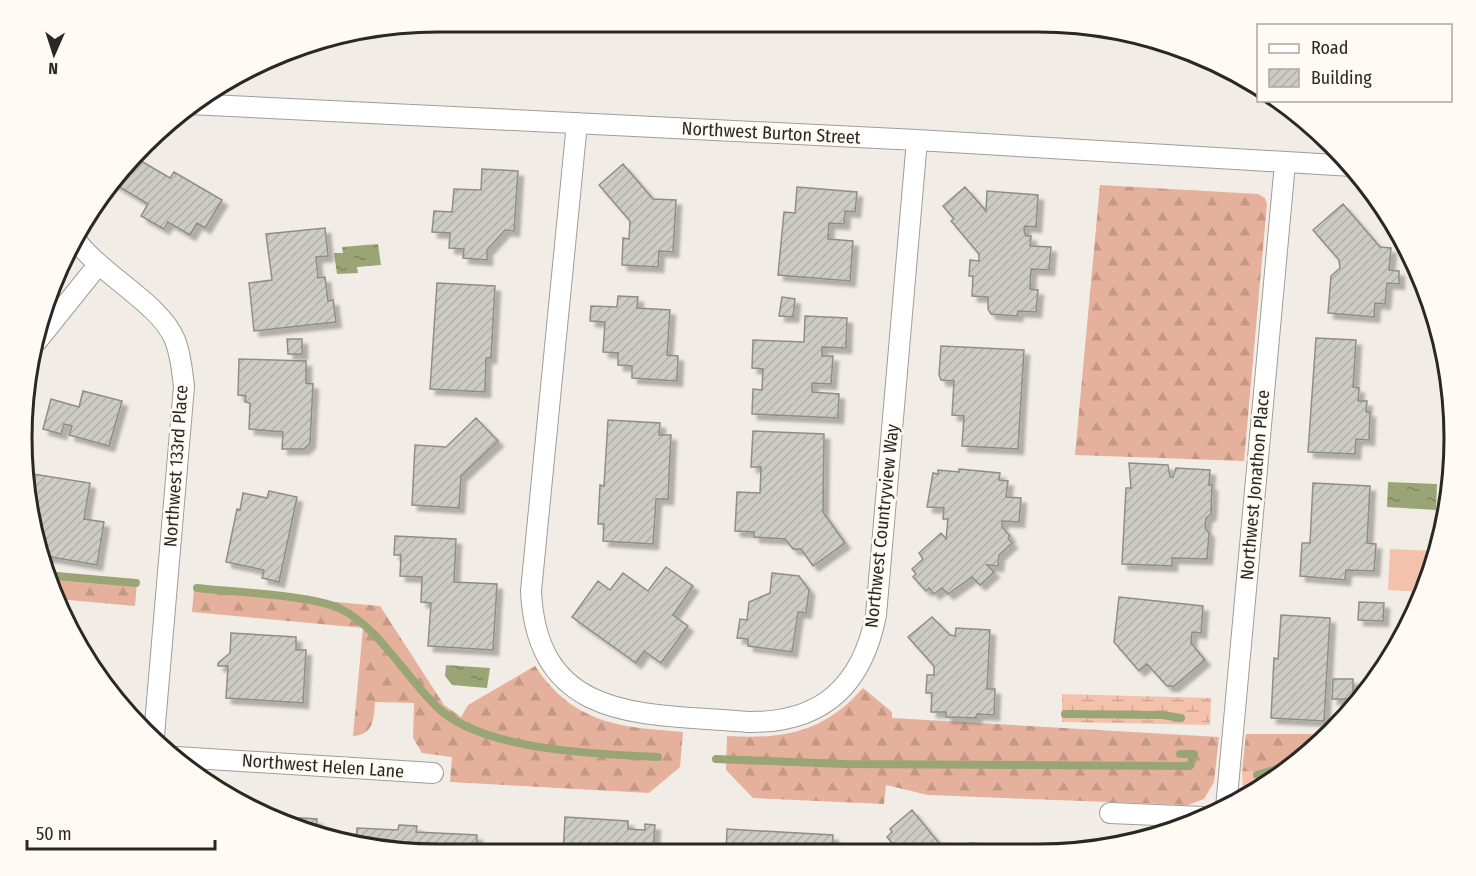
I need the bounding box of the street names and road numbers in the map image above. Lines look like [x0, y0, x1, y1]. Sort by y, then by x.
street label: Northwest Burton Street [681, 117, 861, 149]
street label: Northwest 133rd Place [159, 384, 193, 548]
street label: Northwest Jonathon Place [1236, 389, 1274, 581]
street label: Northwest Countryview Way [860, 423, 904, 629]
street label: Northwest Helen Lane [241, 749, 405, 783]

